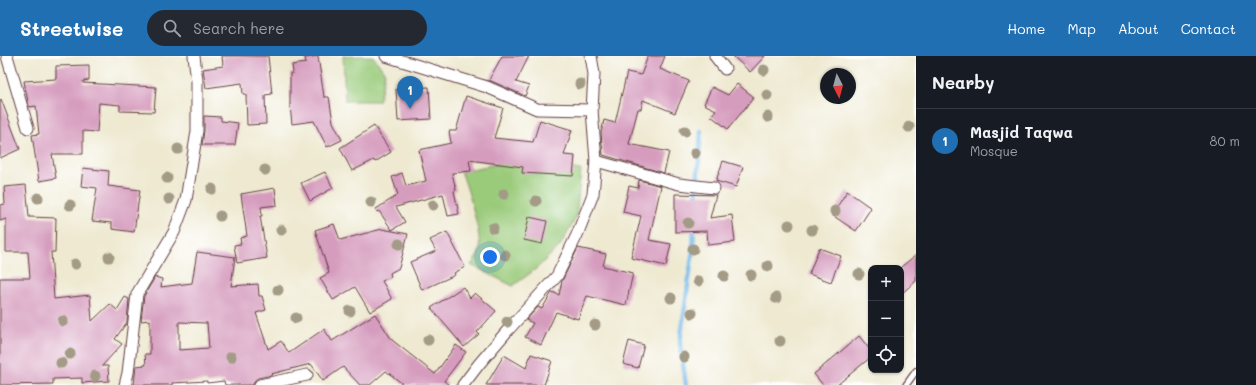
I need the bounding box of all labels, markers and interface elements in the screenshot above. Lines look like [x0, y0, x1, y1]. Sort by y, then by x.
search box [147, 10, 427, 46]
text: Streetwise [20, 16, 123, 41]
icon: search [161, 17, 183, 39]
text: Search here [193, 18, 285, 38]
text: Home [1007, 19, 1045, 38]
text: Map [1067, 19, 1096, 38]
text: About [1118, 19, 1159, 38]
text: Contact [1181, 19, 1236, 38]
north arrow [820, 68, 856, 104]
text: Nearby [932, 71, 994, 93]
pin: 1 [397, 76, 423, 109]
text: Masjid Taqwa [970, 122, 1073, 142]
text: 1 [942, 132, 948, 149]
text: 80 m [1210, 132, 1240, 149]
text: Mosque [970, 142, 1018, 159]
your location [480, 247, 500, 267]
map controls [868, 265, 904, 373]
button: + [868, 265, 904, 301]
button: − [868, 301, 904, 337]
button: locate [868, 337, 904, 373]

